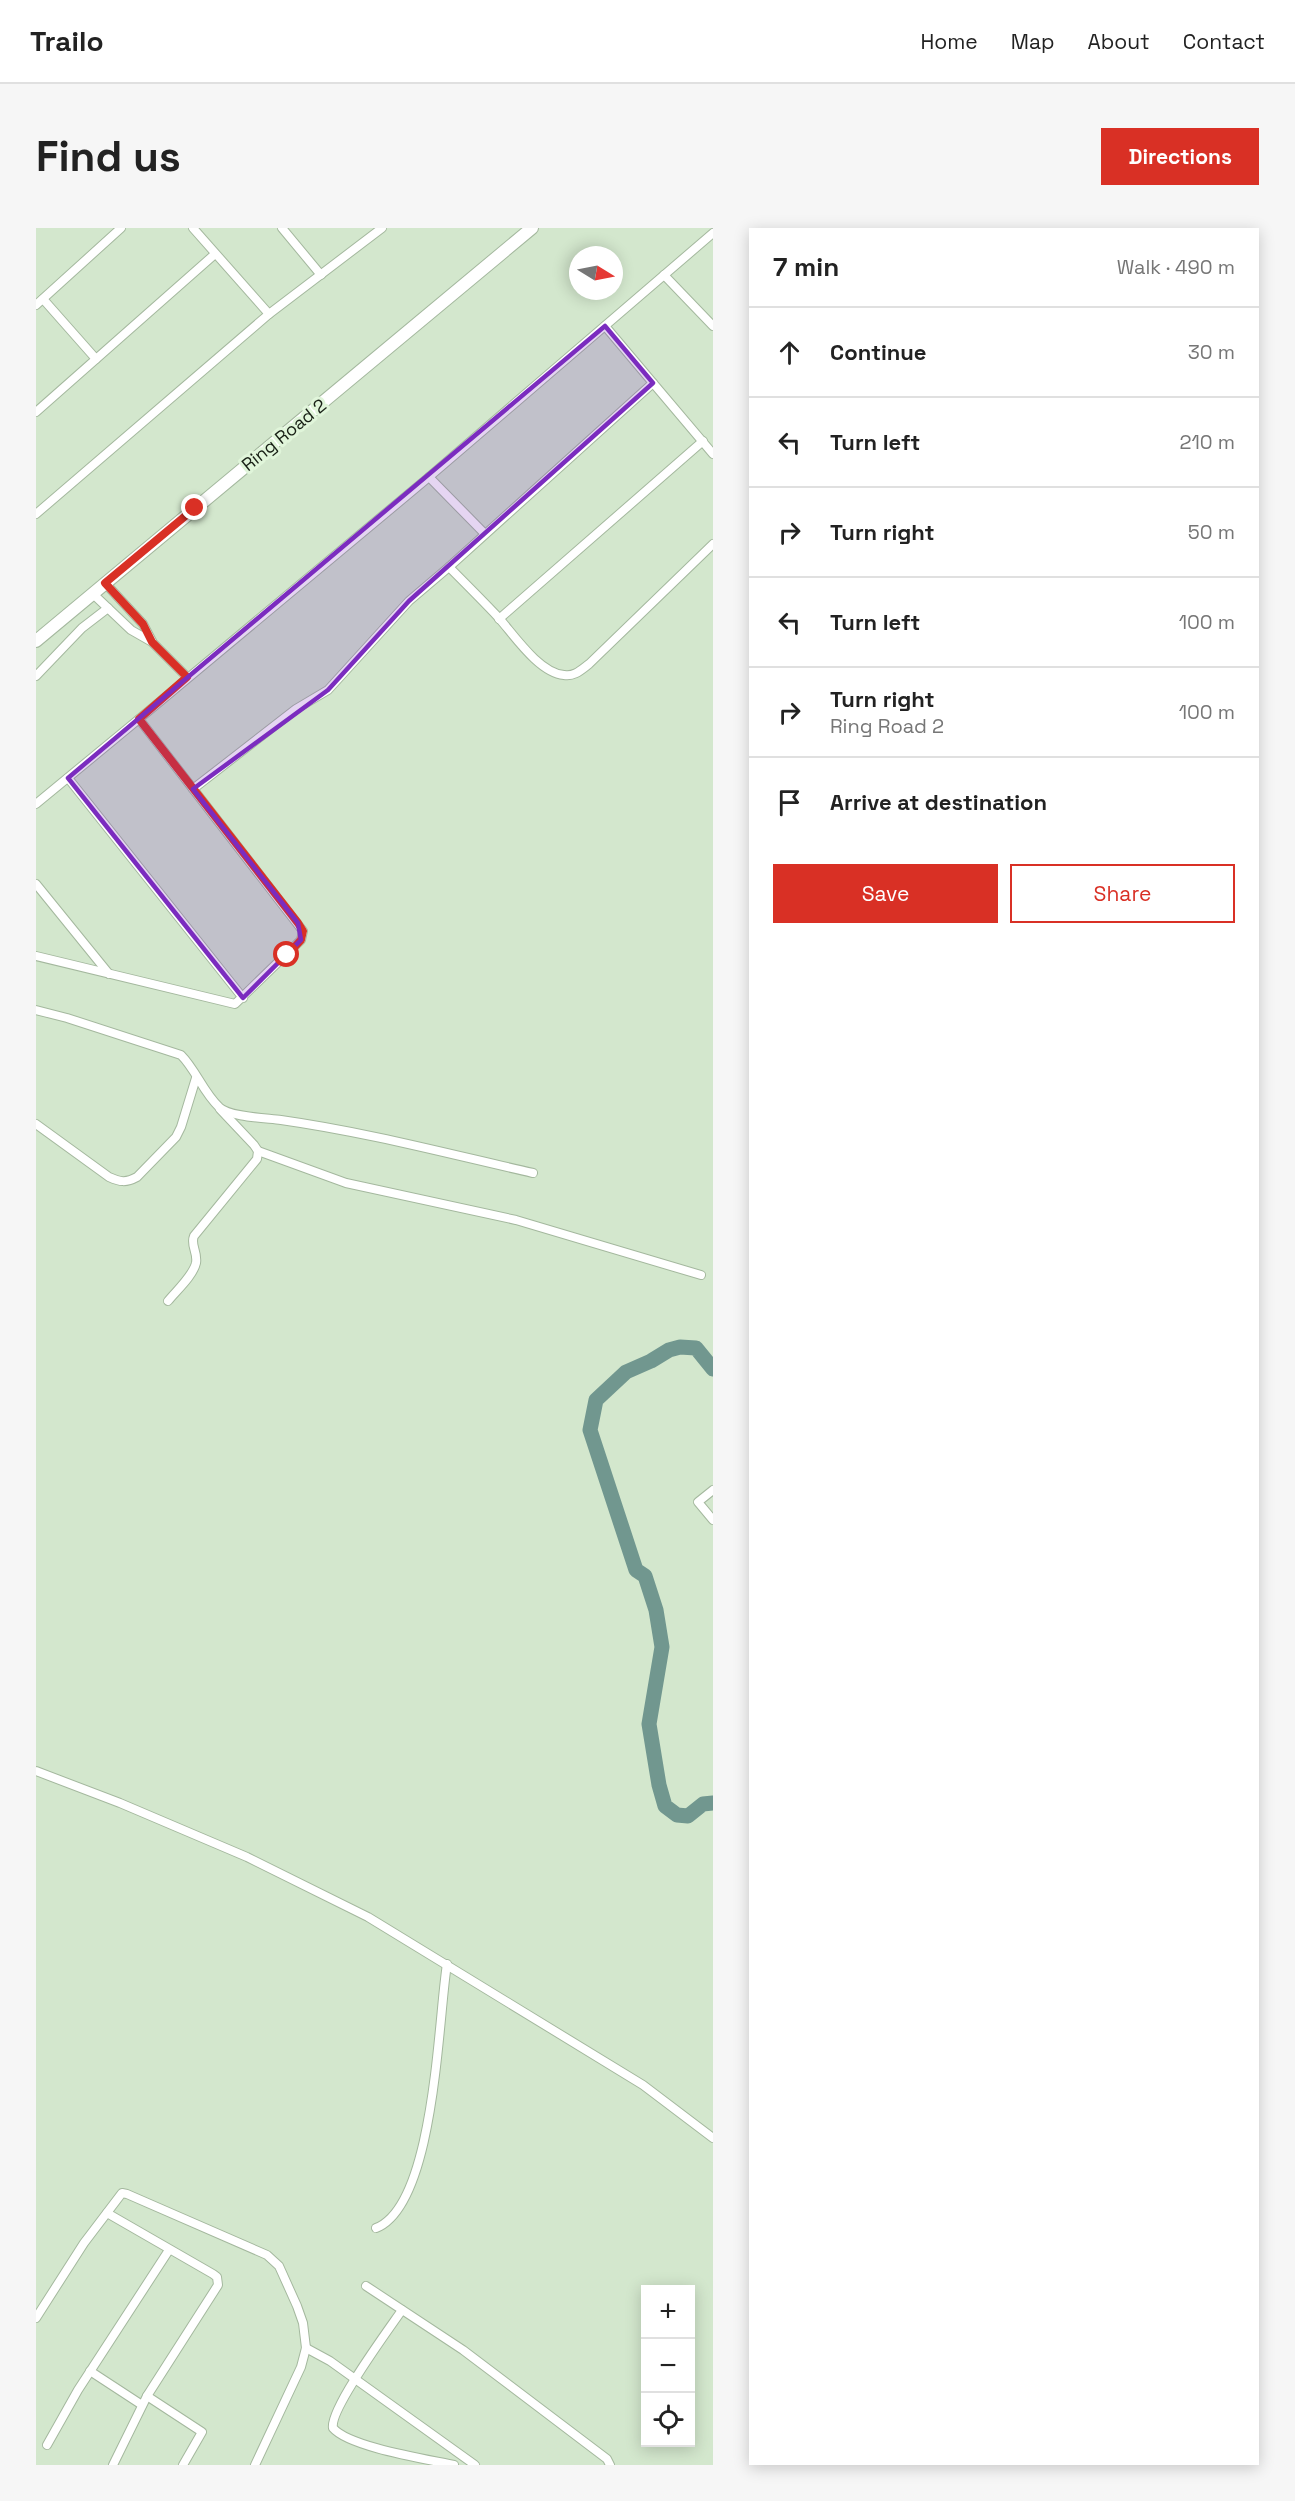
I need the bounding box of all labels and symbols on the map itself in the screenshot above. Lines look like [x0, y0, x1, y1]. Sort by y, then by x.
north arrow [569, 246, 623, 300]
street label: Ring Road 2 [237, 393, 331, 476]
route end [181, 494, 207, 520]
route start [273, 941, 299, 967]

